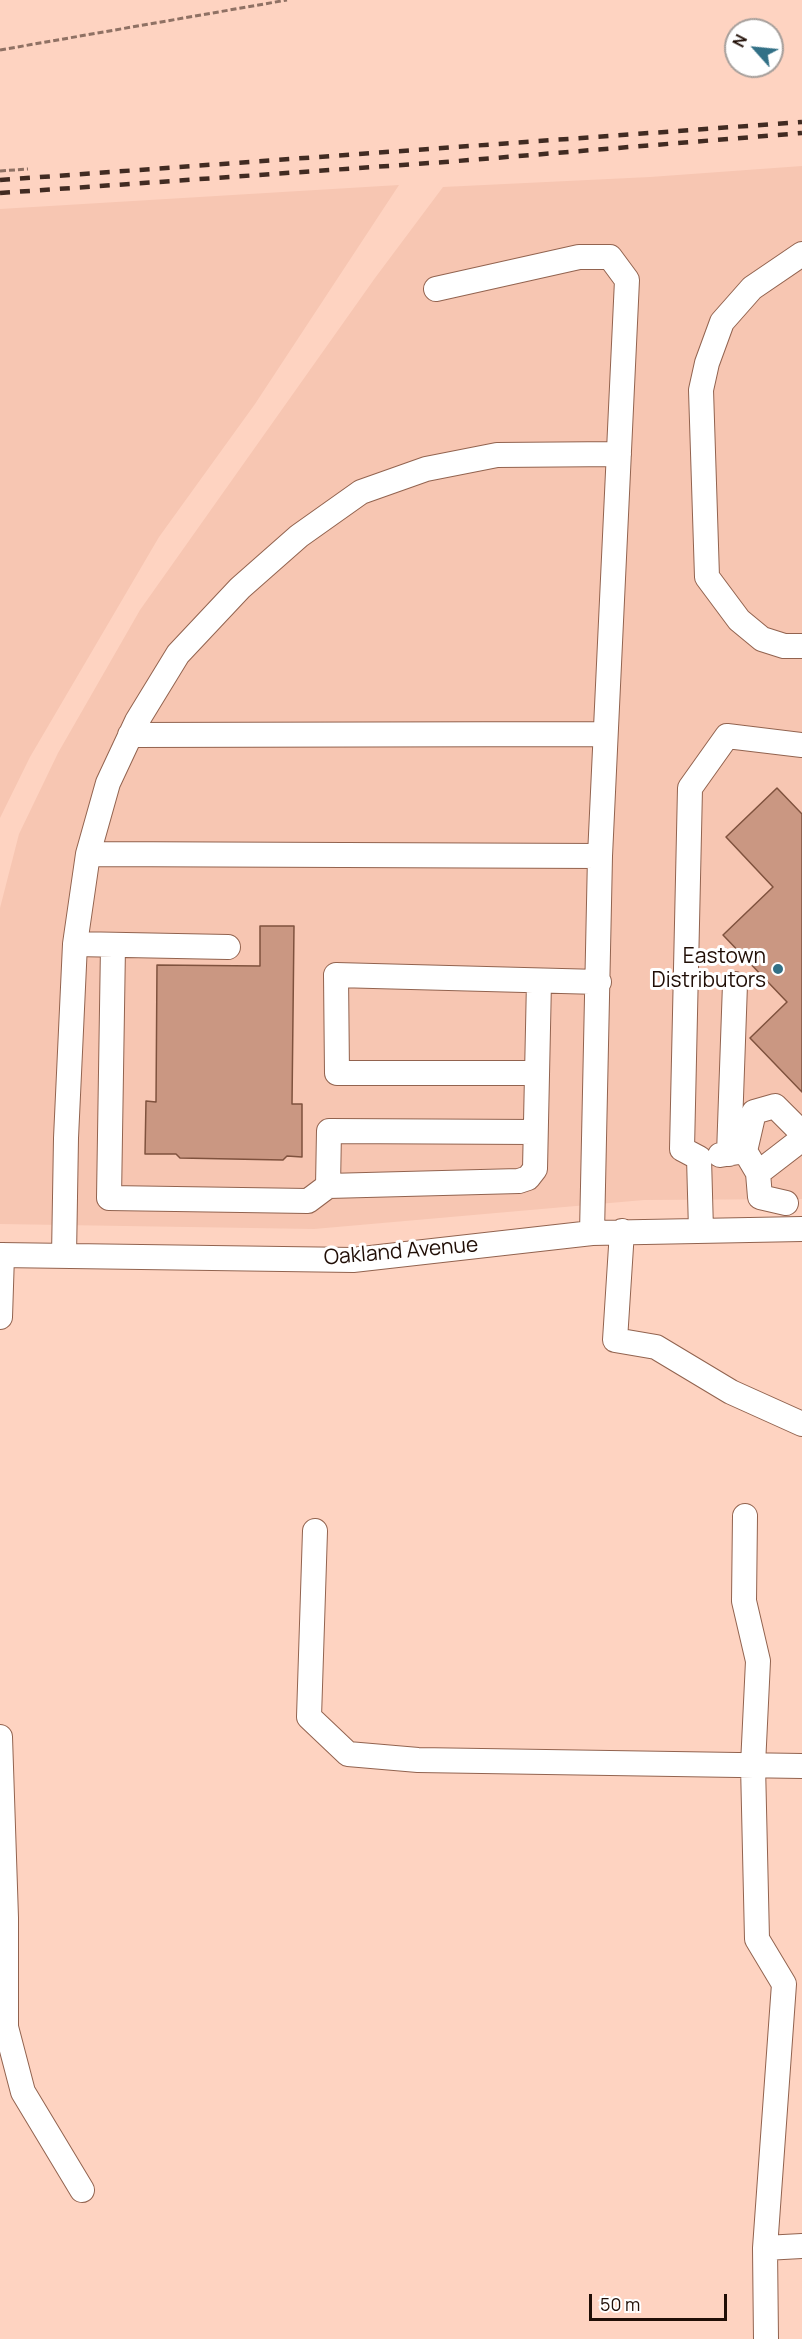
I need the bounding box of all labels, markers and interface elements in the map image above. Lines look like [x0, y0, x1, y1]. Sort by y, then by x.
north arrow [724, 18, 784, 78]
text: N [727, 31, 752, 51]
place label: Eastown Distributors [652, 944, 766, 994]
marker: Eastown Distributors [771, 962, 785, 976]
street label: Oakland Avenue [323, 1233, 479, 1271]
scale bar [592, 2282, 730, 2320]
text: 50 m [600, 2292, 640, 2316]

